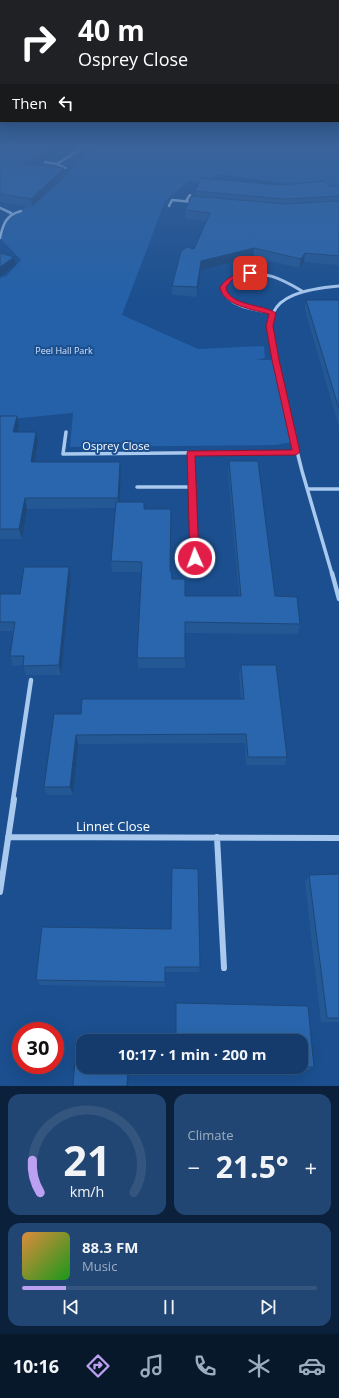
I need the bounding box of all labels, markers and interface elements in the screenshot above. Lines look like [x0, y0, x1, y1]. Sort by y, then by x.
text: 40 m [78, 11, 145, 49]
icon: right [12, 16, 64, 68]
text: Osprey Close [78, 47, 188, 71]
icon: left [55, 92, 77, 114]
text: Then [12, 93, 47, 113]
pin [233, 256, 267, 290]
icon: arrive [239, 262, 261, 284]
park label: Peel Hall Park [35, 344, 93, 357]
street label: Osprey Close [82, 438, 150, 453]
position arrow [174, 537, 216, 579]
street label: Linnet Close [76, 817, 150, 835]
speed limit sign: 30 [12, 1022, 64, 1074]
text: 10:17 · 1 min · 200 m [118, 1044, 266, 1064]
text: Climate [188, 1126, 233, 1144]
text: 21 [63, 1131, 111, 1187]
text: 21.5° [216, 1146, 289, 1187]
text: − [188, 1152, 200, 1182]
text: + [304, 1152, 317, 1182]
text: km/h [69, 1181, 104, 1200]
text: 88.3 FM [82, 1237, 138, 1257]
text: Music [82, 1257, 117, 1275]
icon: previous [60, 1296, 82, 1318]
icon: pause [158, 1296, 180, 1318]
icon: next [257, 1296, 279, 1318]
icon: directions [84, 1352, 112, 1380]
icon: music [138, 1352, 166, 1380]
icon: phone [191, 1352, 219, 1380]
icon: climate [245, 1352, 273, 1380]
icon: car [298, 1352, 326, 1380]
text: 10:16 [13, 1354, 59, 1378]

